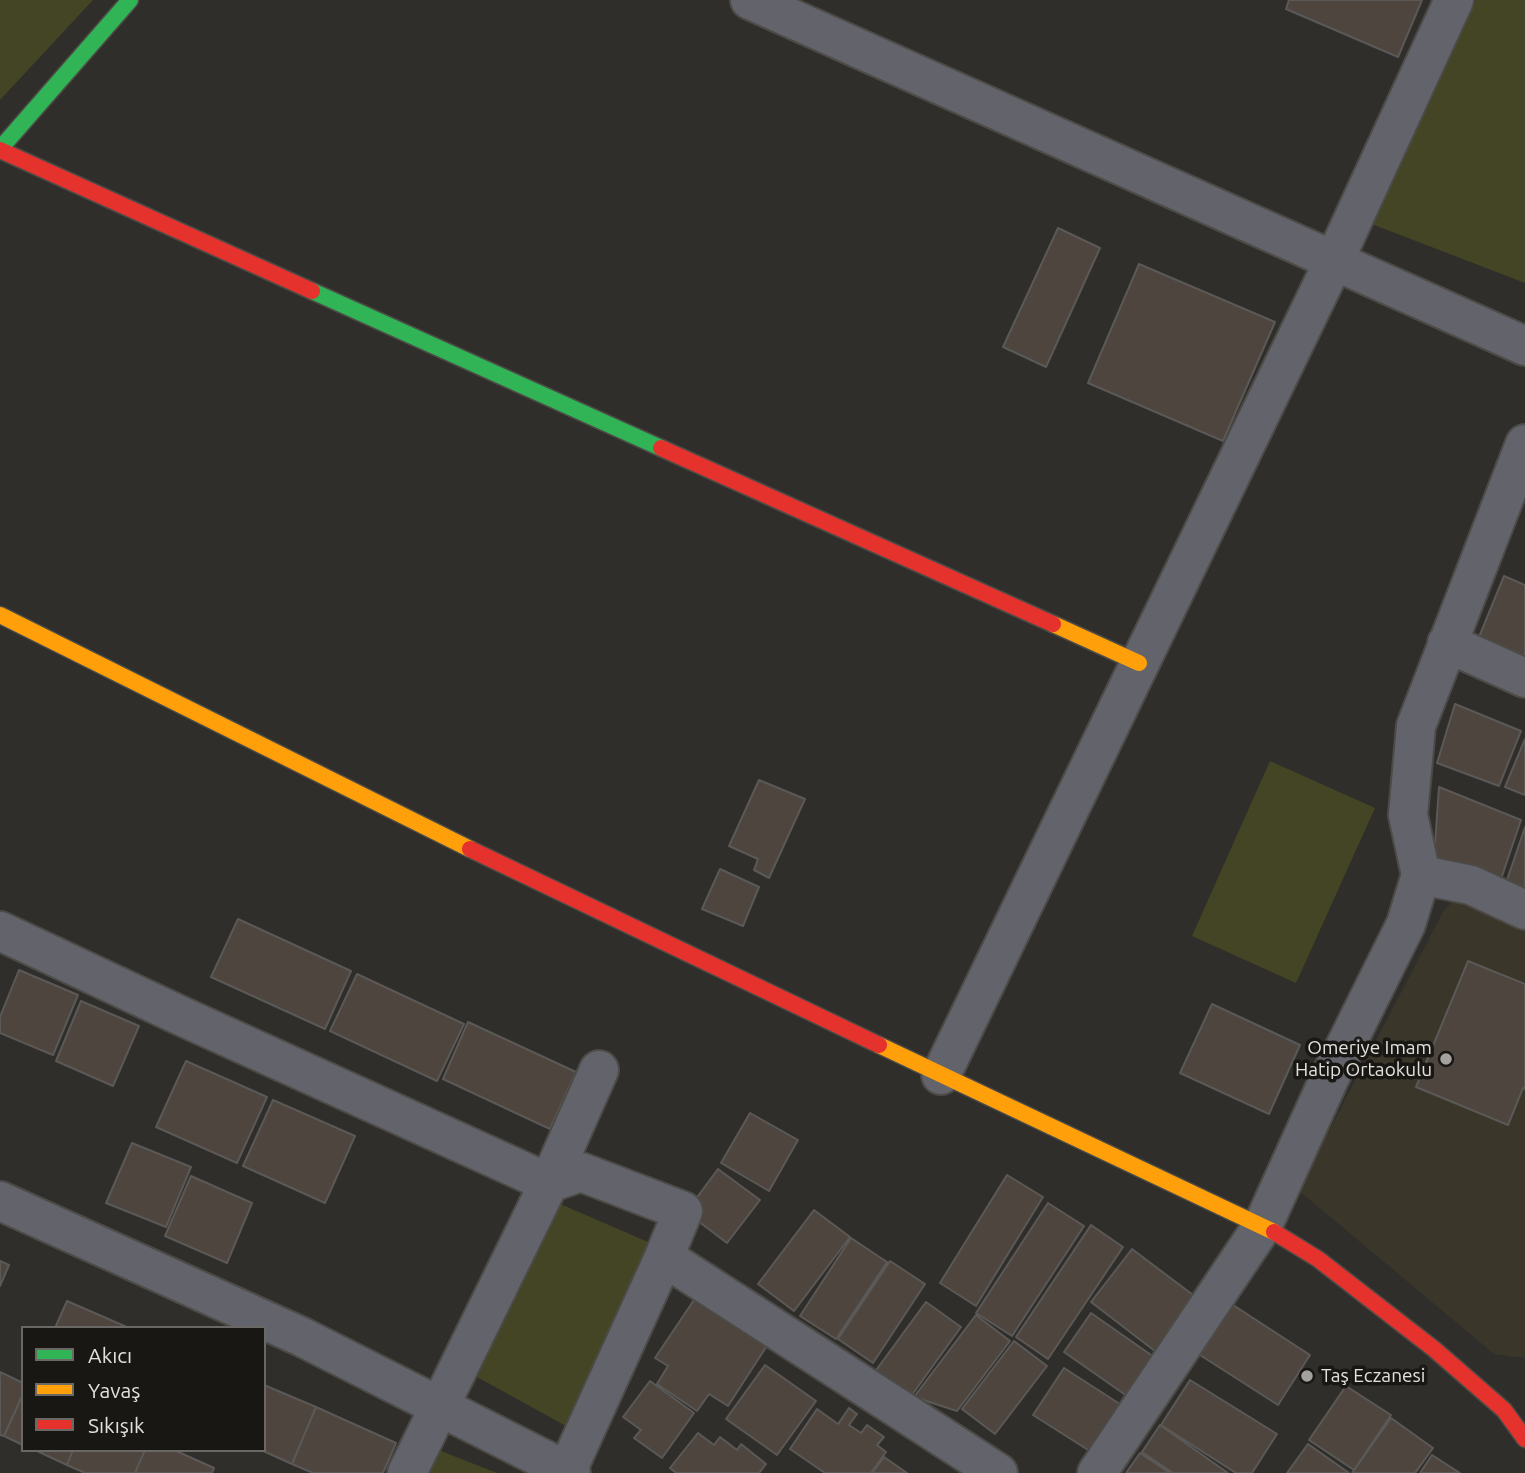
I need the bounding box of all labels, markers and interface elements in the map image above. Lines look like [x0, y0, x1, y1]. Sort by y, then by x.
place label: Omeriye Imam Hatip Ortaokulu [1295, 1037, 1432, 1081]
marker: Omeriye Imam Hatip Ortaokulu [1438, 1051, 1454, 1067]
legend [21, 1326, 266, 1452]
text: Akıcı [88, 1343, 132, 1367]
place label: Taş Eczanesi [1321, 1365, 1425, 1387]
marker: Taş Eczanesi [1299, 1368, 1315, 1384]
text: Yavaş [88, 1378, 140, 1402]
text: Sıkışık [88, 1413, 145, 1437]

